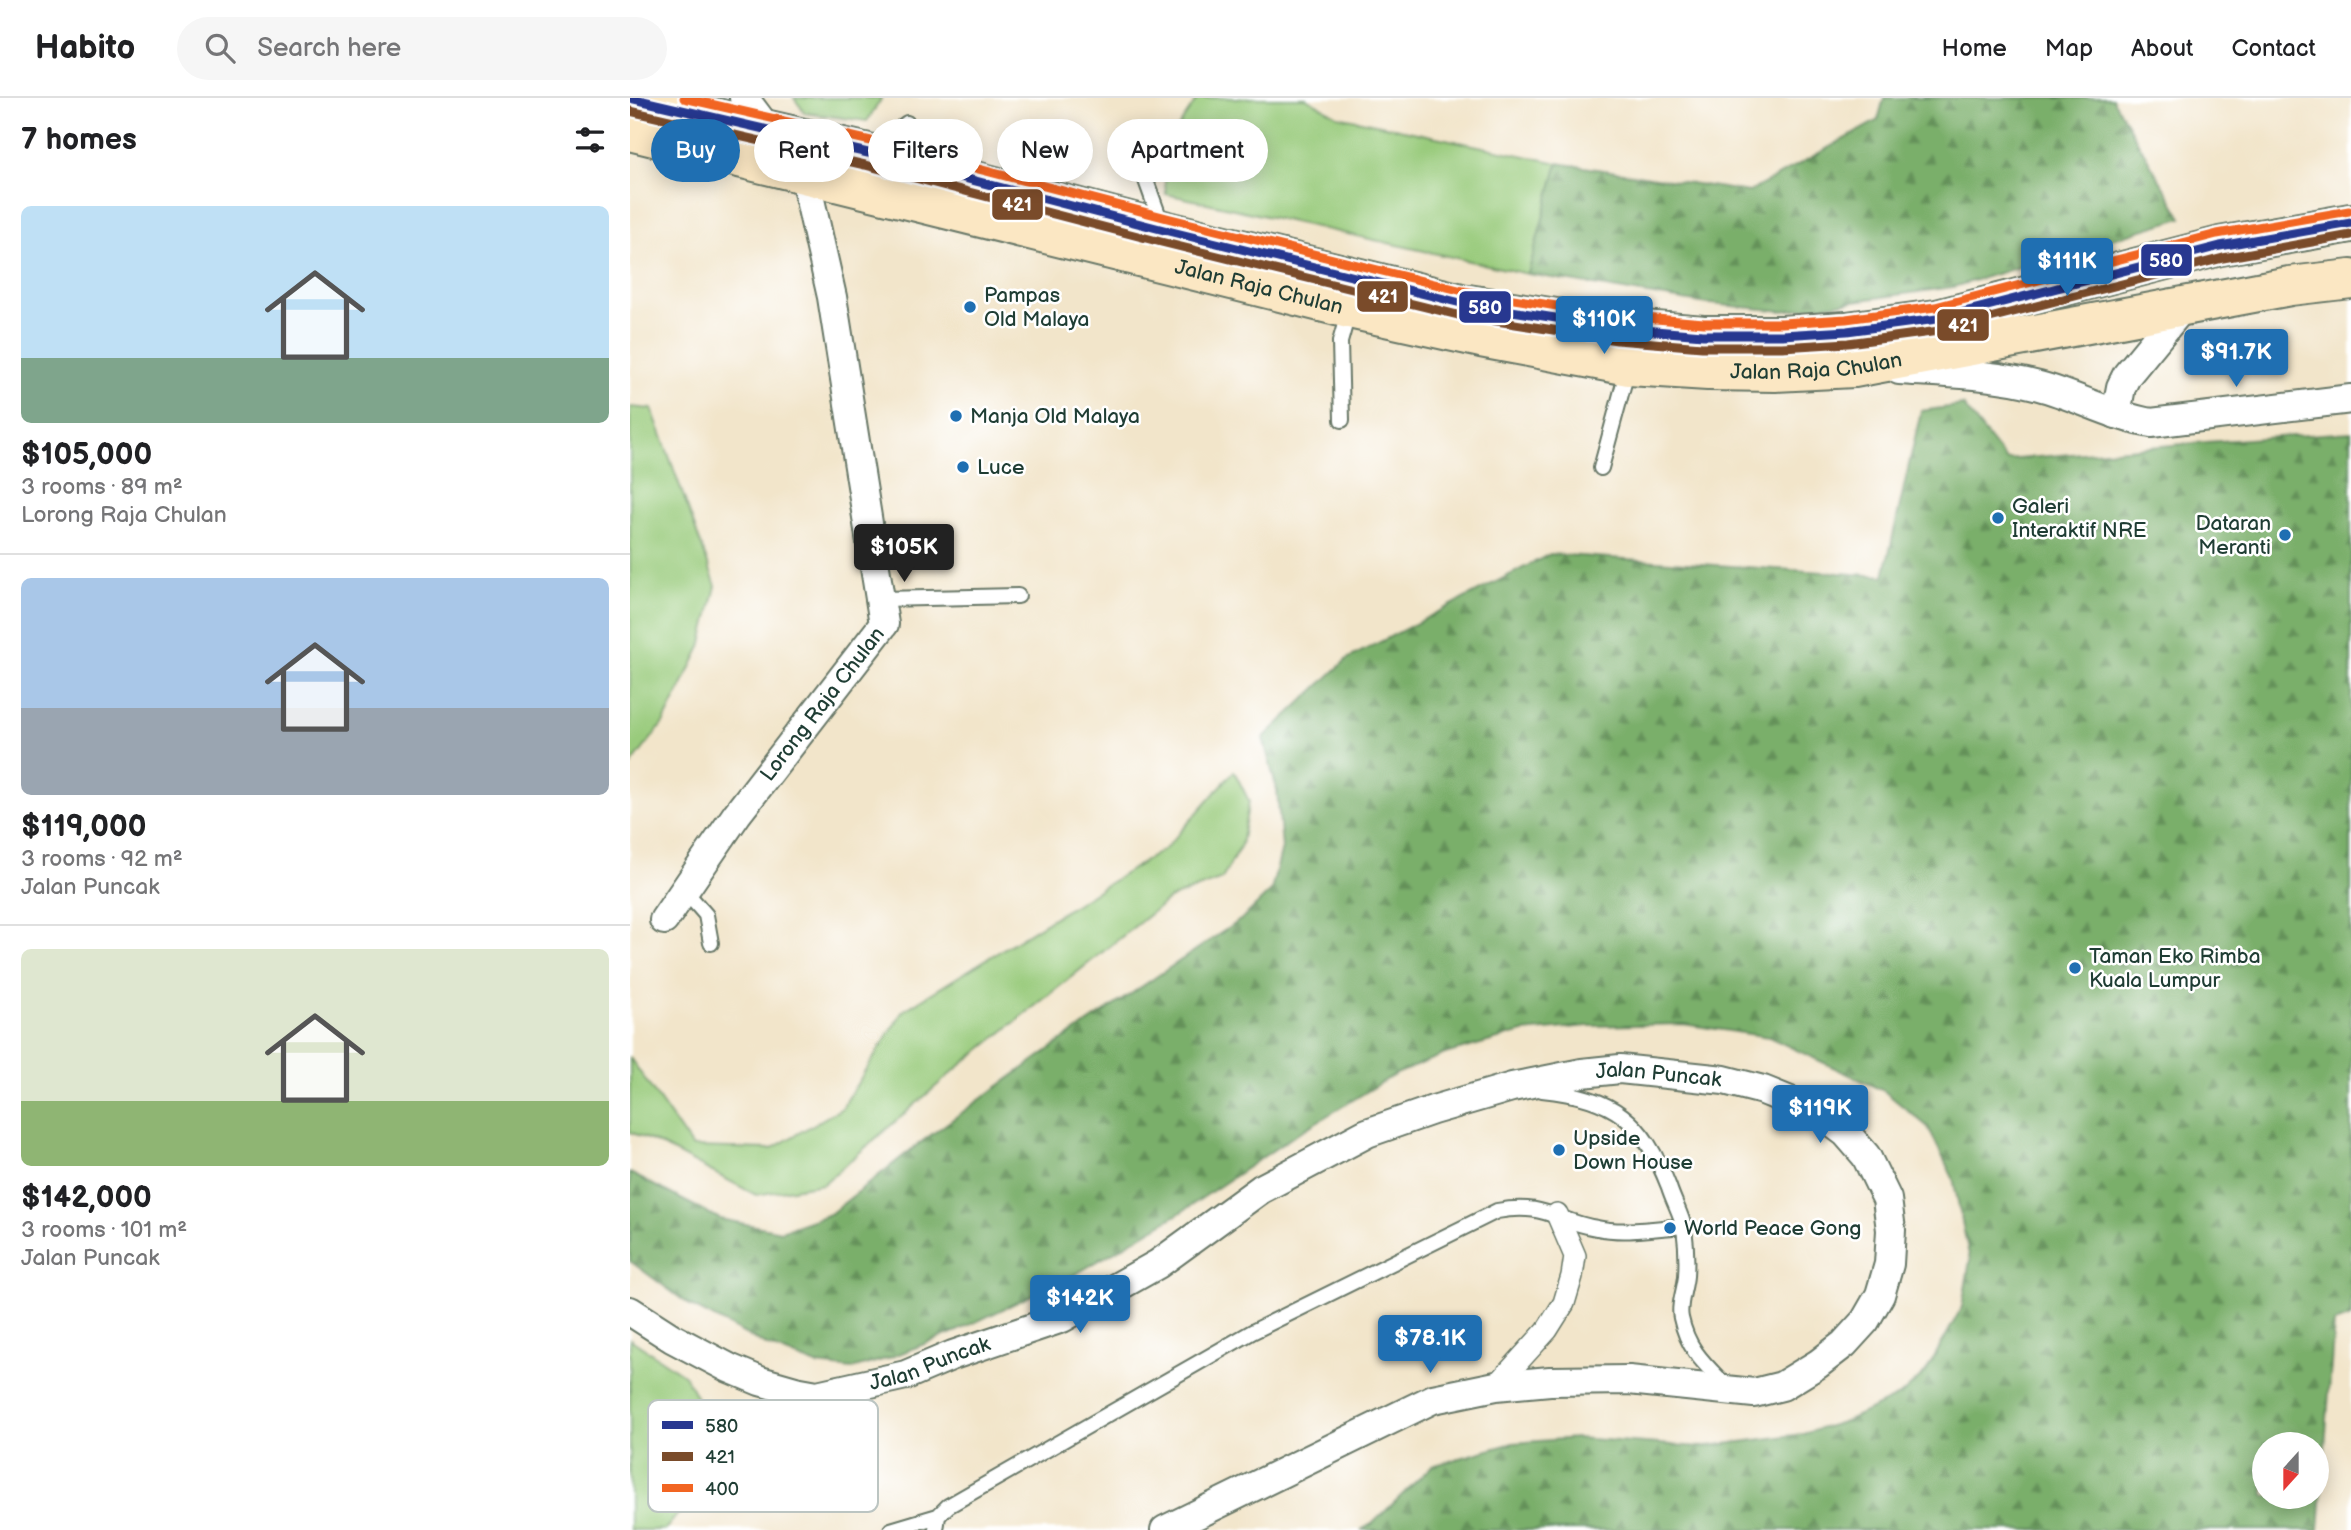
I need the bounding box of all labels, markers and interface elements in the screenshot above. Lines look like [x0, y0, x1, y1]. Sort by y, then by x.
search box [177, 17, 667, 80]
text: Habito [35, 28, 135, 68]
icon: search [201, 29, 239, 67]
text: Search here [257, 33, 401, 64]
text: Home [1942, 34, 2007, 63]
text: Map [2045, 34, 2093, 63]
text: About [2131, 34, 2193, 63]
text: Contact [2231, 34, 2316, 63]
chip: Buy [651, 119, 740, 182]
chip: Rent [754, 119, 854, 182]
chip: Filters [868, 119, 983, 182]
chip: New [997, 119, 1093, 182]
chip: Apartment [1107, 119, 1268, 182]
icon: filters [571, 121, 609, 159]
text: 7 homes [21, 122, 137, 158]
line badge: 421 [991, 188, 1044, 221]
text: 421 [1002, 194, 1032, 217]
pin: $111K [2018, 238, 2116, 298]
line badge: 580 [2140, 243, 2193, 277]
text: $111K [2037, 247, 2097, 275]
text: 580 [2149, 250, 2183, 273]
icon: home [252, 252, 378, 378]
street label: Jalan Raja Chulan [1172, 254, 1345, 320]
line badge: 421 [1356, 280, 1409, 313]
place label: Pampas Old Malaya [984, 283, 1089, 332]
text: 421 [1368, 286, 1398, 309]
line badge: 580 [1458, 290, 1512, 324]
pin: $110K [1555, 296, 1653, 356]
text: 580 [1468, 297, 1502, 320]
marker: Pampas Old Malaya [962, 299, 978, 315]
text: $110K [1572, 305, 1636, 333]
line badge: 421 [1936, 308, 1990, 342]
text: 421 [1948, 315, 1978, 338]
pin: $91.7K [2179, 330, 2293, 389]
text: $91.7K [2200, 338, 2272, 366]
street label: Jalan Raja Chulan [1730, 347, 1904, 385]
place label: Manja Old Malaya [970, 404, 1140, 429]
marker: Manja Old Malaya [948, 408, 964, 424]
text: $105,000 [21, 437, 152, 473]
place label: Luce [977, 455, 1024, 480]
marker: Luce [955, 459, 971, 475]
text: 3 rooms · 89 m² [21, 473, 183, 501]
place label: Galeri Interaktif NRE [2012, 494, 2147, 543]
text: Lorong Raja Chulan [21, 501, 227, 529]
marker: Galeri Interaktif NRE [1990, 510, 2006, 526]
place label: Dataran Meranti [2196, 511, 2271, 560]
pin: $105K [855, 524, 953, 584]
marker: Dataran Meranti [2277, 527, 2293, 543]
text: $105K [870, 533, 938, 561]
street label: Lorong Raja Chulan [755, 622, 890, 786]
icon: home [252, 624, 378, 750]
text: $119,000 [21, 809, 146, 845]
text: 3 rooms · 92 m² [21, 845, 183, 873]
text: Jalan Puncak [21, 873, 160, 901]
place label: Taman Eko Rimba Kuala Lumpur [2089, 944, 2261, 993]
marker: Taman Eko Rimba Kuala Lumpur [2067, 960, 2083, 976]
icon: home [252, 995, 378, 1121]
street label: Jalan Puncak [1594, 1057, 1723, 1093]
pin: $119K [1771, 1086, 1869, 1145]
text: $119K [1788, 1094, 1852, 1122]
place label: Upside Down House [1573, 1126, 1693, 1175]
marker: Upside Down House [1551, 1142, 1567, 1158]
text: $142,000 [21, 1180, 152, 1216]
text: 3 rooms · 101 m² [21, 1216, 187, 1244]
place label: World Peace Gong [1684, 1216, 1861, 1241]
marker: World Peace Gong [1662, 1220, 1678, 1236]
text: Jalan Puncak [21, 1244, 160, 1272]
pin: $142K [1031, 1276, 1129, 1335]
text: $142K [1046, 1284, 1114, 1312]
pin: $78.1K [1373, 1316, 1487, 1375]
text: $78.1K [1394, 1324, 1466, 1352]
street label: Jalan Puncak [867, 1331, 994, 1396]
legend [648, 1400, 878, 1512]
text: 580 [705, 1415, 738, 1438]
north arrow [2252, 1432, 2329, 1508]
map controls [2252, 1432, 2329, 1509]
text: 421 [705, 1446, 735, 1469]
text: 400 [705, 1478, 739, 1501]

